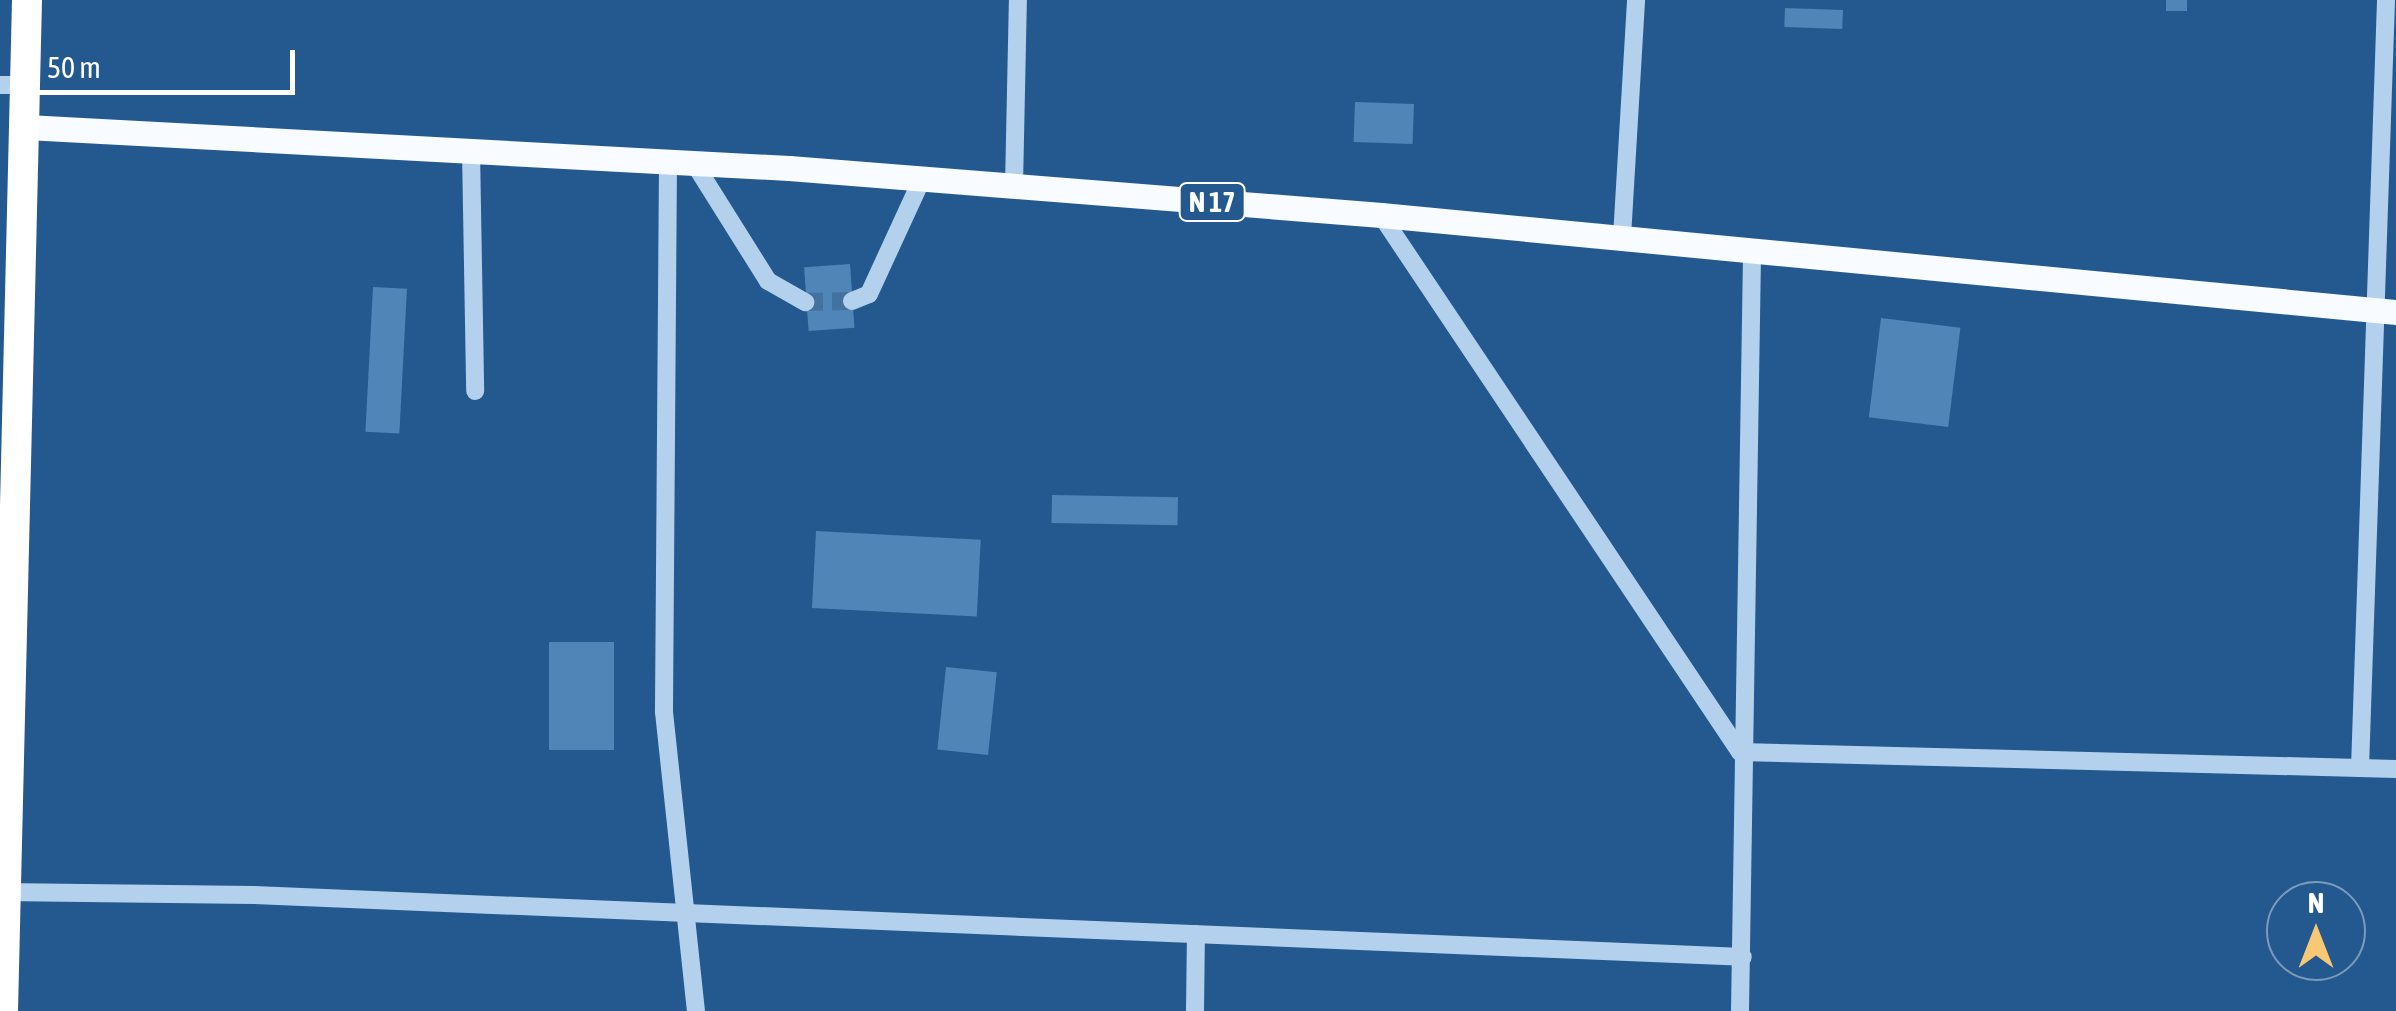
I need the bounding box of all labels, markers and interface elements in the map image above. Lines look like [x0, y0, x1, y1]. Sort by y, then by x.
scale bar [35, 30, 300, 92]
text: 50 m [47, 50, 101, 84]
road number: N 17 [1177, 179, 1247, 225]
north arrow [2266, 881, 2366, 981]
text: N [2308, 887, 2324, 919]

